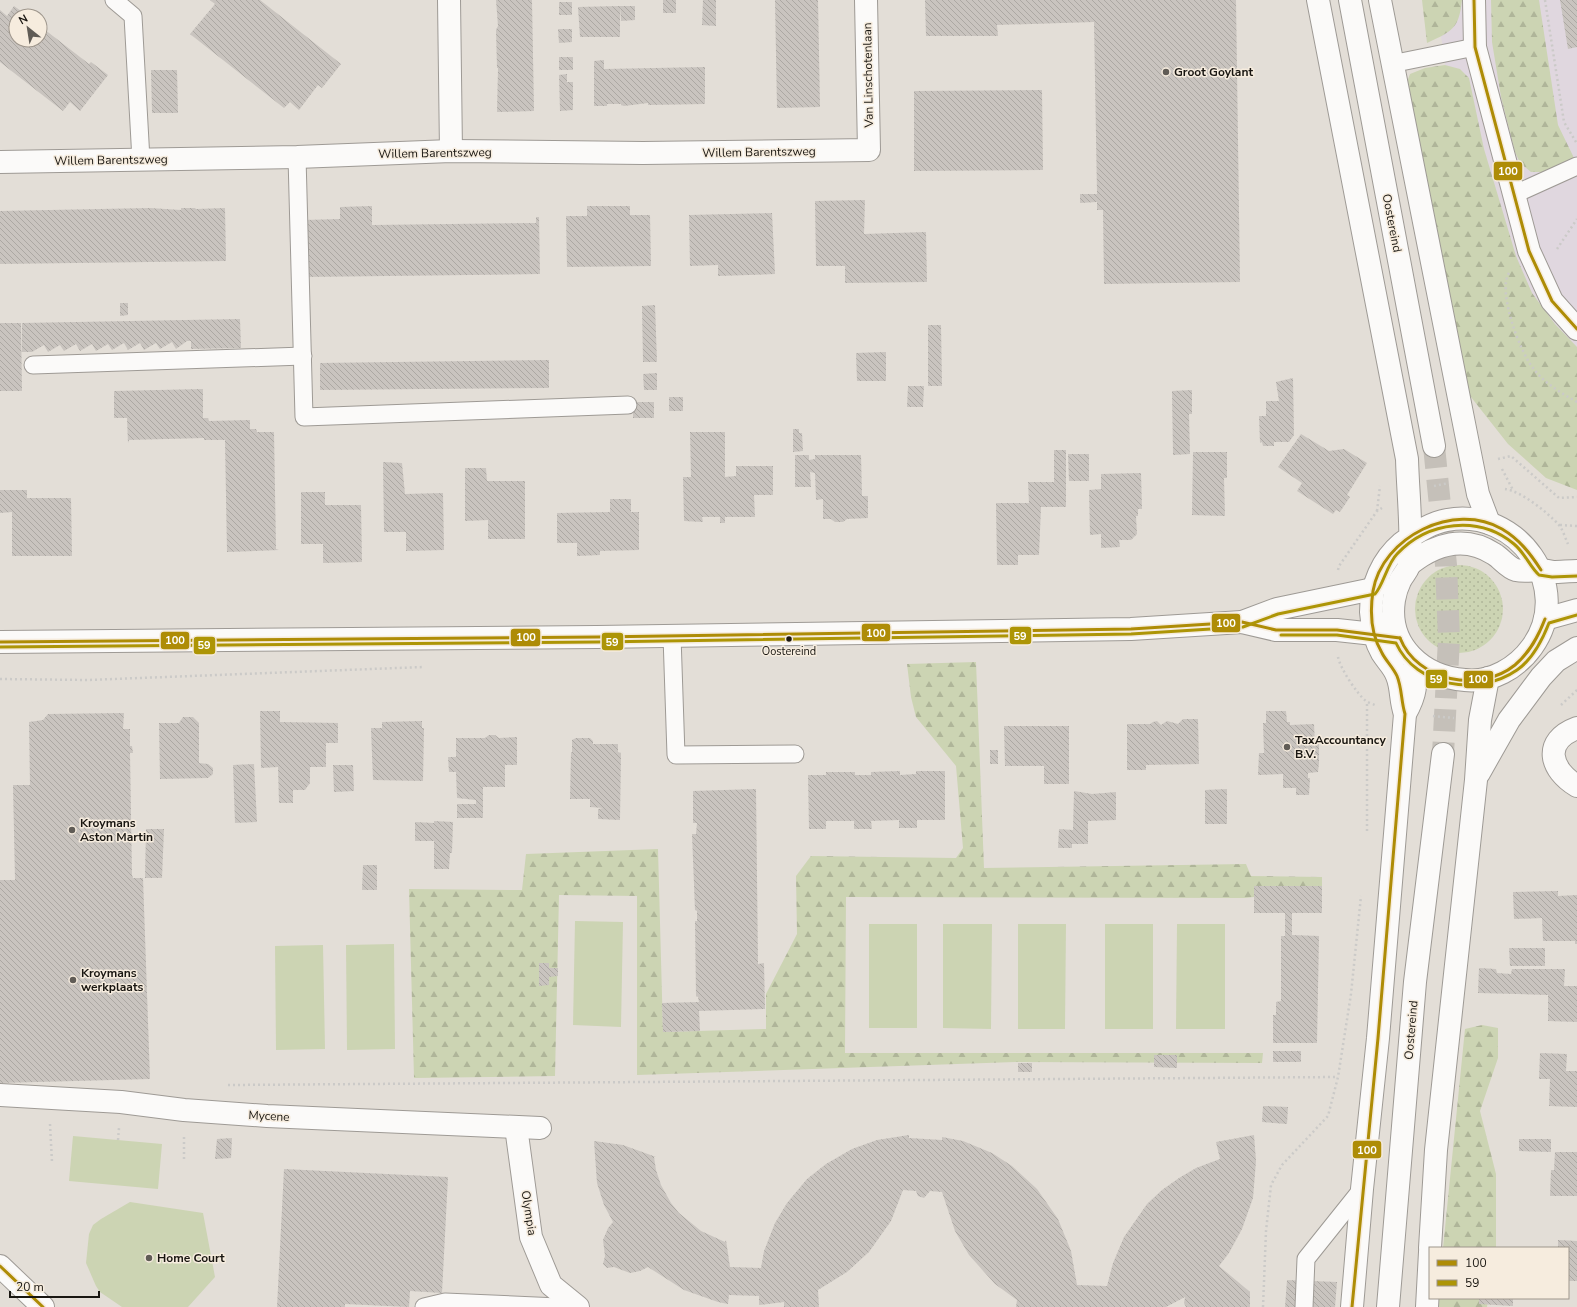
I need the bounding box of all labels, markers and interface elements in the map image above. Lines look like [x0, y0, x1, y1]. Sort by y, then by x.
north arrow [8, 8, 48, 48]
text: N [16, 11, 31, 28]
street label: Van Linschotenlaan [859, 22, 877, 129]
place label: Groot Goylant [1174, 64, 1253, 80]
marker: Groot Goylant [1161, 67, 1171, 77]
street label: Willem Barentszweg [702, 143, 816, 161]
street label: Willem Barentszweg [378, 144, 492, 162]
street label: Willem Barentszweg [54, 151, 168, 169]
line badge: 100 [1493, 161, 1523, 181]
text: 100 [1498, 164, 1518, 179]
street label: Oostereind [1378, 192, 1406, 254]
line badge: 100 [1211, 613, 1241, 633]
text: 100 [1216, 616, 1236, 631]
line badge: 100 [861, 623, 891, 642]
text: 100 [866, 626, 886, 641]
line badge: 59 [1009, 626, 1032, 645]
line badge: 100 [510, 628, 541, 647]
text: 59 [1013, 629, 1027, 644]
text: 100 [516, 630, 536, 645]
line badge: 100 [160, 631, 190, 650]
line badge: 59 [601, 632, 624, 651]
text: 100 [165, 633, 185, 648]
marker: Oostereind [784, 634, 794, 644]
text: 59 [605, 635, 619, 650]
line badge: 59 [193, 636, 216, 655]
text: 59 [197, 638, 211, 653]
place label: Oostereind [762, 644, 816, 659]
line badge: 59 [1425, 669, 1448, 689]
line badge: 100 [1463, 670, 1494, 689]
text: 59 [1429, 672, 1443, 687]
text: 100 [1468, 672, 1488, 687]
place label: TaxAccountancy B.V. [1295, 732, 1386, 762]
marker: TaxAccountancy B.V. [1282, 742, 1292, 752]
place label: Kroymans Aston Martin [80, 815, 153, 845]
marker: Kroymans Aston Martin [67, 825, 77, 835]
place label: Kroymans werkplaats [81, 965, 144, 995]
marker: Kroymans werkplaats [68, 975, 78, 985]
street label: Oostereind [1400, 1000, 1422, 1060]
street label: Mycene [248, 1107, 290, 1125]
line badge: 100 [1352, 1140, 1382, 1159]
text: 100 [1357, 1143, 1377, 1158]
street label: Olympia [518, 1189, 540, 1237]
legend [1429, 1247, 1569, 1299]
place label: Home Court [157, 1250, 225, 1266]
marker: Home Court [144, 1253, 154, 1263]
text: 100 [1465, 1255, 1487, 1271]
scale bar [10, 1273, 99, 1299]
text: 59 [1465, 1275, 1479, 1291]
text: 20 m [16, 1279, 44, 1295]

